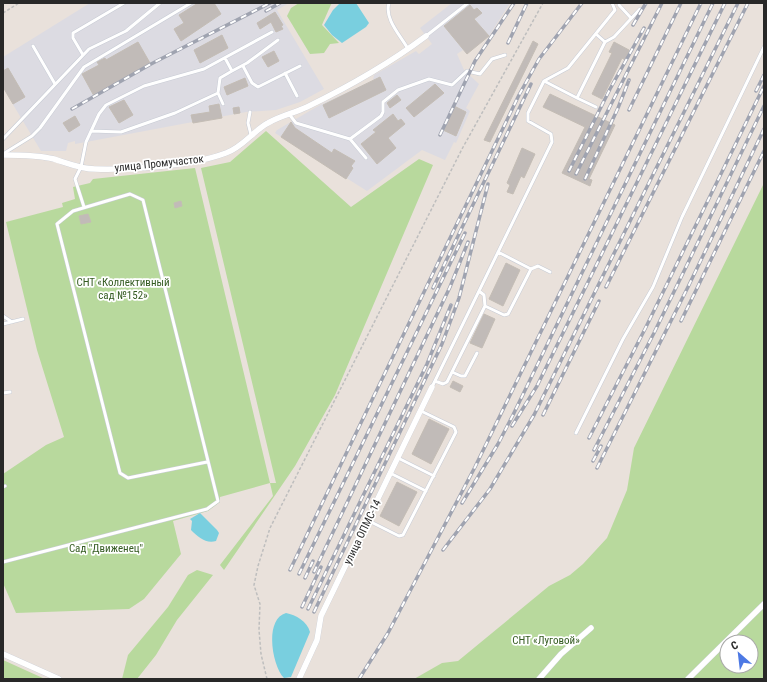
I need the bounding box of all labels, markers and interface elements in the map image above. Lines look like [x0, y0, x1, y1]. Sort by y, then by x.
street label: улица Промучасток [114, 152, 205, 175]
park label: СНТ «Коллективный сад №152» [76, 276, 170, 302]
street label: улица ОПМС-14 [341, 497, 384, 567]
park label: Сад "Движенец" [69, 542, 143, 555]
park label: СНТ «Луговой» [512, 634, 580, 647]
north arrow [719, 634, 759, 674]
text: С [729, 638, 740, 653]

